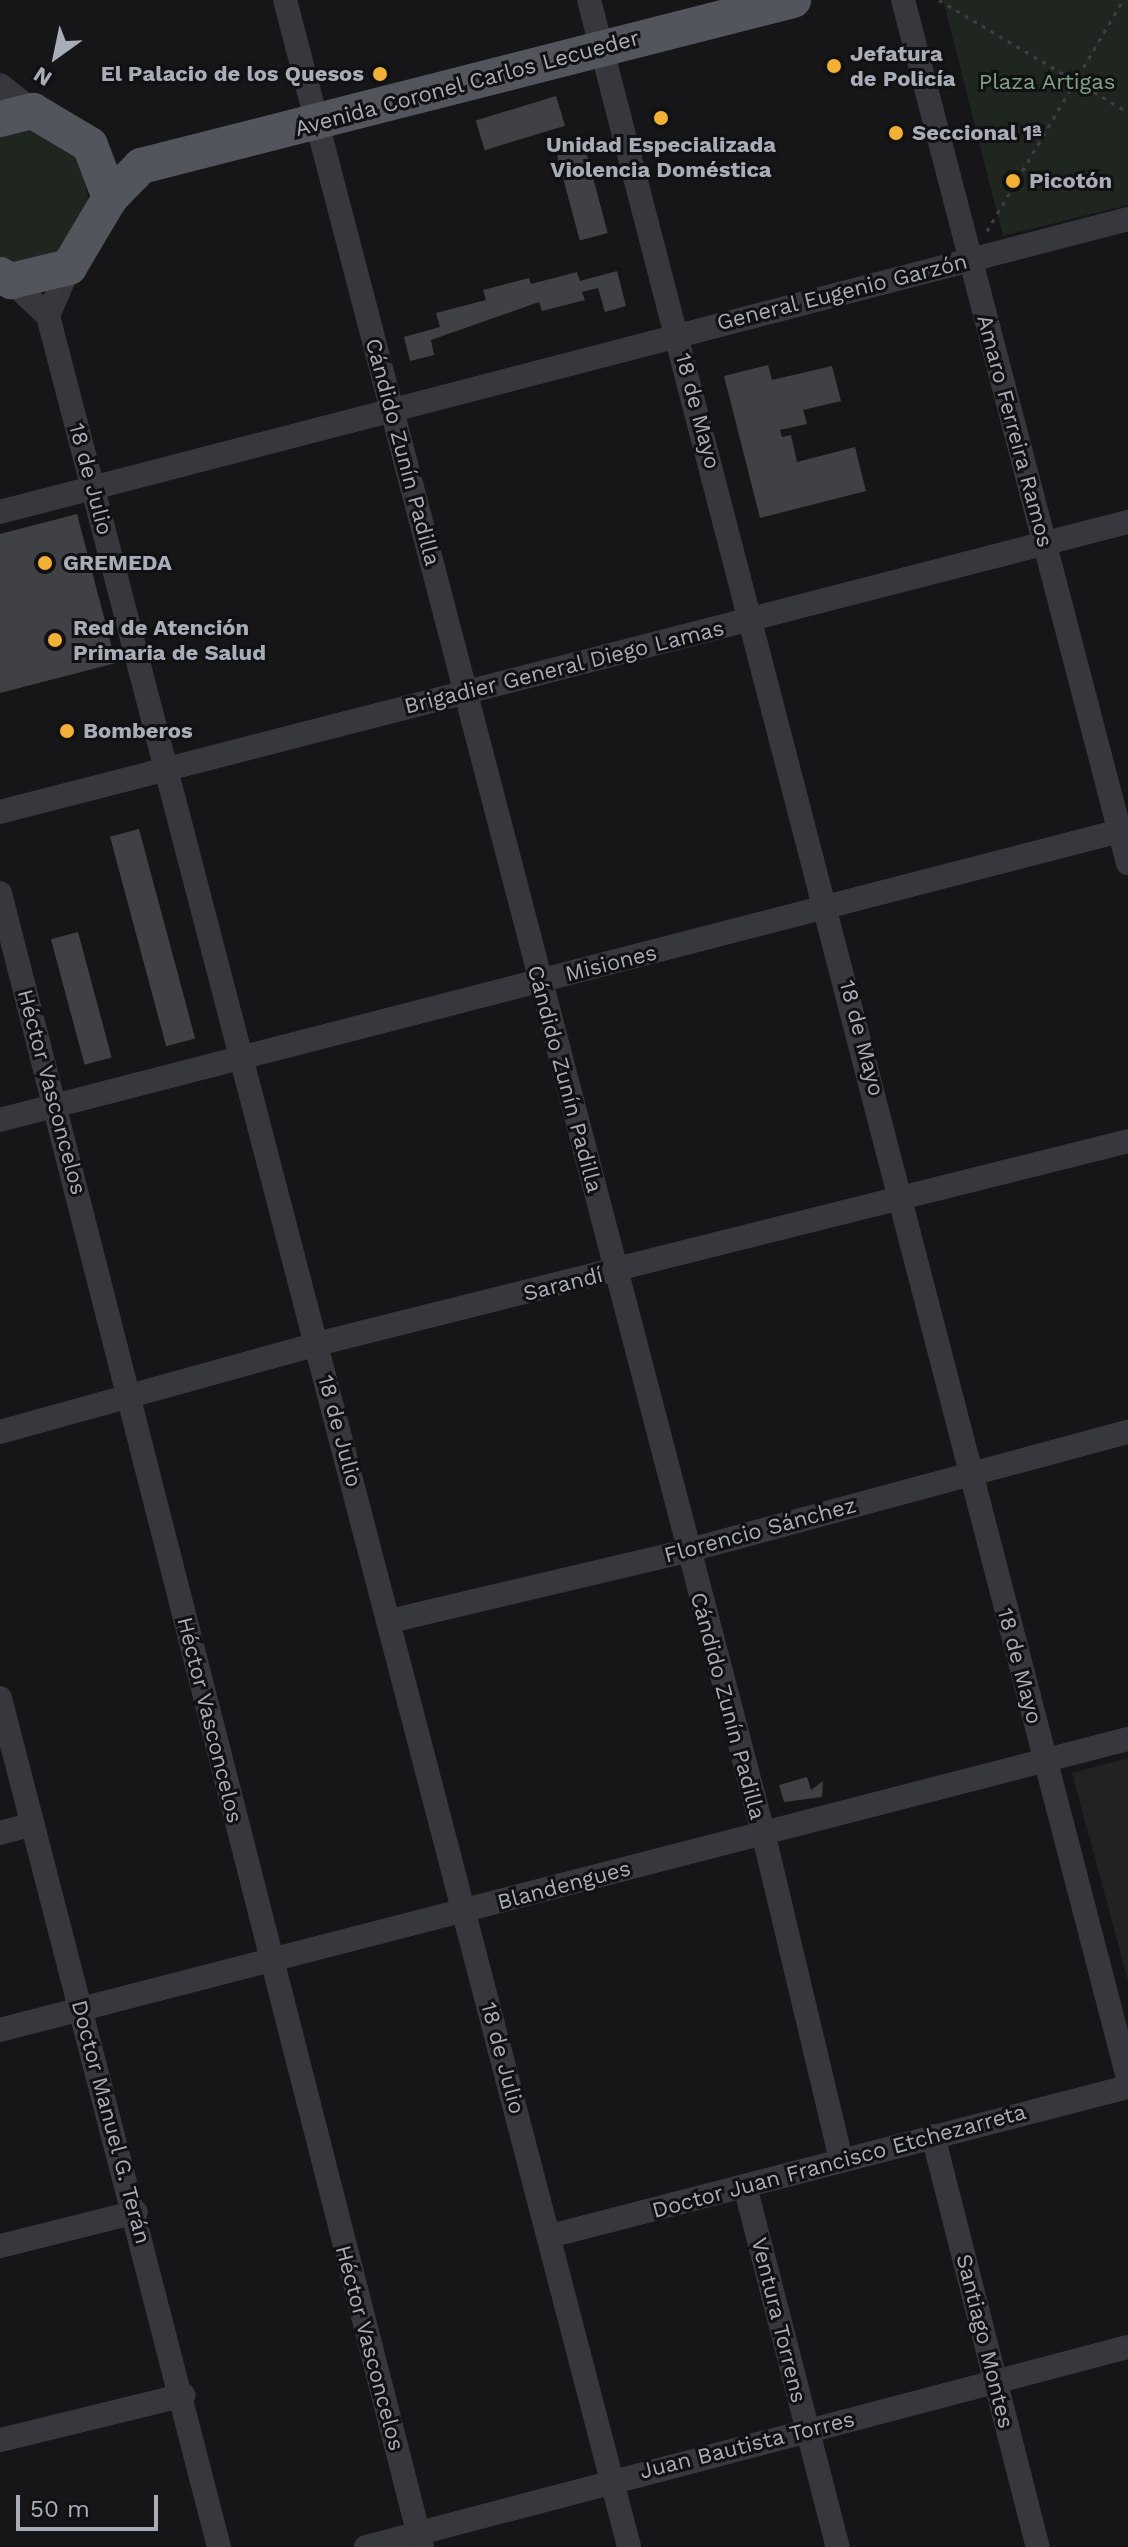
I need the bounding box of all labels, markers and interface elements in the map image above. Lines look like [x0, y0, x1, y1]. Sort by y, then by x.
north arrow [16, 16, 96, 96]
street label: Avenida Coronel Carlos Lecueder [291, 24, 643, 142]
place label: Jefatura de Policía [850, 40, 956, 92]
marker: Jefatura de Policía [825, 57, 843, 75]
place label: El Palacio de los Quesos [100, 61, 364, 87]
text: N [29, 62, 56, 91]
marker: El Palacio de los Quesos [371, 65, 389, 83]
park label: Plaza Artigas [978, 69, 1116, 95]
marker: Unidad Especializada Violencia Doméstica [652, 109, 670, 127]
place label: Seccional 1ª [912, 120, 1042, 146]
marker: Seccional 1ª [887, 124, 905, 142]
place label: Unidad Especializada Violencia Doméstica [546, 131, 776, 182]
place label: Picotón [1029, 168, 1112, 194]
marker: Picotón [1004, 172, 1022, 190]
street label: General Eugenio Garzón [714, 248, 970, 336]
street label: Amaro Ferreira Ramos [971, 312, 1059, 550]
street label: Cándido Zunín Padilla [360, 335, 446, 569]
street label: 18 de Mayo [670, 350, 726, 472]
street label: 18 de Julio [63, 420, 119, 538]
place label: GREMEDA [63, 550, 172, 576]
marker: GREMEDA [34, 552, 56, 574]
place label: Red de Atención Primaria de Salud [73, 614, 266, 666]
street label: Brigadier General Diego Lamas [401, 614, 727, 720]
marker: Red de Atención Primaria de Salud [44, 629, 66, 651]
place label: Bomberos [83, 718, 193, 744]
marker: Bomberos [58, 722, 76, 740]
street label: Misiones [563, 939, 659, 987]
street label: Cándido Zunín Padilla [522, 962, 608, 1196]
street label: 18 de Mayo [834, 977, 890, 1099]
street label: Héctor Vasconcelos [12, 986, 92, 1198]
street label: Sarandí [521, 1261, 605, 1307]
street label: 18 de Julio [312, 1372, 368, 1490]
street label: Florencio Sánchez [661, 1492, 859, 1568]
street label: Cándido Zunín Padilla [685, 1589, 771, 1823]
street label: 18 de Mayo [992, 1605, 1048, 1727]
street label: Héctor Vasconcelos [171, 1614, 249, 1826]
street label: Blandengues [494, 1855, 634, 1915]
street label: Doctor Manuel G. Terán [65, 1996, 157, 2248]
street label: 18 de Julio [475, 1999, 531, 2117]
street label: Doctor Juan Francisco Etchezarreta [649, 2098, 1029, 2224]
street label: Ventura Torrens [746, 2234, 812, 2406]
street label: Héctor Vasconcelos [330, 2242, 410, 2454]
street label: Santiago Montes [951, 2251, 1019, 2431]
street label: Juan Bautista Torres [636, 2405, 858, 2485]
scale bar [20, 2479, 162, 2529]
text: 50 m [30, 2495, 90, 2523]

